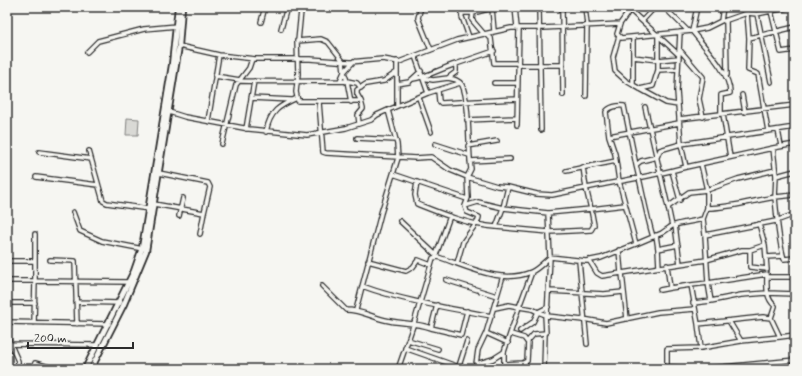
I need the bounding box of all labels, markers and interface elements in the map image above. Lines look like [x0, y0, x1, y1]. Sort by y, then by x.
scale bar [28, 324, 133, 350]
text: 200 m [34, 331, 67, 347]

